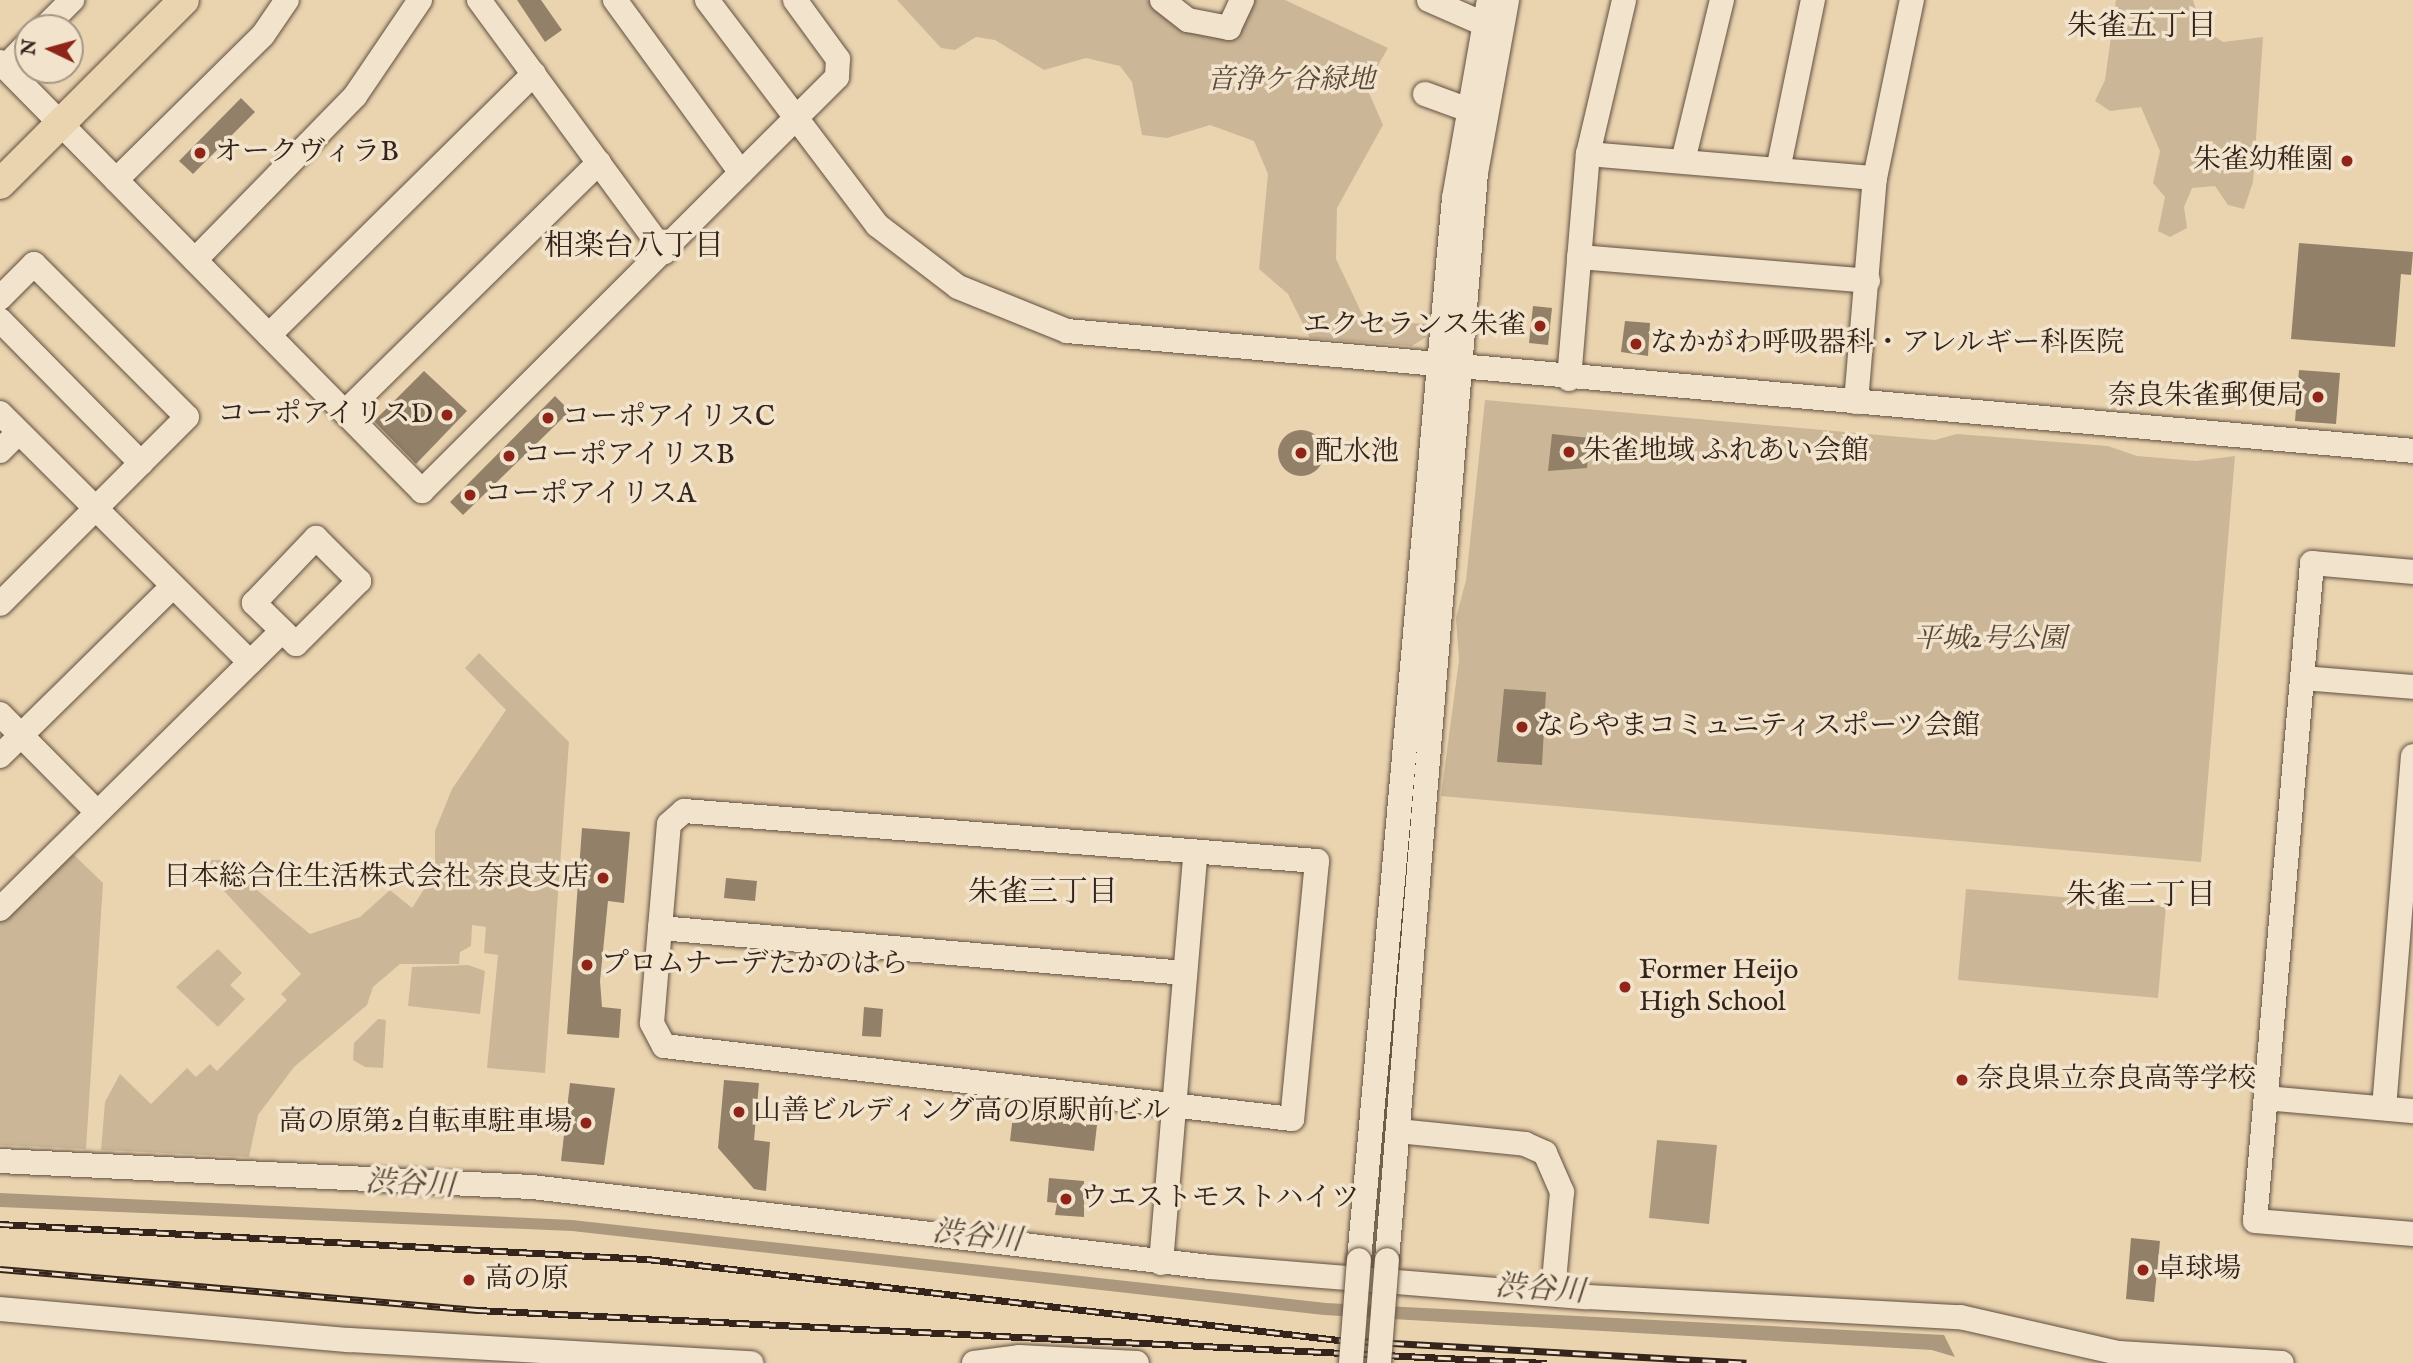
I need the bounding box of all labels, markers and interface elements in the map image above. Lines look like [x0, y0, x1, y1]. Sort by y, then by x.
district label: 朱雀五丁目 [2067, 9, 2217, 45]
north arrow [14, 14, 84, 84]
text: N [17, 38, 43, 57]
park label: 音浄ケ谷緑地 [1207, 64, 1375, 98]
place label: オークヴィラB [214, 136, 401, 170]
place label: 朱雀幼稚園 [2193, 144, 2333, 178]
marker: オークヴィラB [192, 145, 208, 161]
marker: 朱雀幼稚園 [2339, 153, 2355, 169]
district label: 相楽台八丁目 [544, 229, 724, 265]
place label: エクセランス朱雀 [1302, 309, 1526, 343]
marker: エクセランス朱雀 [1532, 318, 1548, 334]
place label: なかがわ呼吸器科・アレルギー科医院 [1650, 327, 2126, 361]
marker: なかがわ呼吸器科・アレルギー科医院 [1628, 336, 1644, 352]
place label: 奈良朱雀郵便局 [2108, 380, 2304, 414]
marker: 奈良朱雀郵便局 [2310, 389, 2326, 405]
place label: コーポアイリスD [215, 398, 433, 432]
place label: コーポアイリスC [562, 401, 778, 435]
marker: コーポアイリスD [439, 407, 455, 423]
marker: コーポアイリスC [540, 410, 556, 426]
place label: 朱雀地域 ふれあい会館 [1583, 435, 1869, 469]
place label: 配水池 [1315, 436, 1399, 470]
place label: コーポアイリスB [523, 439, 738, 473]
marker: 朱雀地域 ふれあい会館 [1561, 444, 1577, 460]
marker: 配水池 [1293, 445, 1309, 461]
marker: コーポアイリスB [501, 448, 517, 464]
place label: コーポアイリスA [484, 478, 699, 512]
marker: コーポアイリスA [462, 487, 478, 503]
park label: 平城2号公園 [1914, 623, 2066, 657]
place label: ならやまコミュニティスポーツ会館 [1536, 710, 1984, 744]
marker: ならやまコミュニティスポーツ会館 [1514, 719, 1530, 735]
place label: 日本総合住生活株式会社 奈良支店 [163, 861, 589, 895]
marker: 日本総合住生活株式会社 奈良支店 [595, 870, 611, 886]
district label: 朱雀三丁目 [968, 875, 1118, 911]
district label: 朱雀二丁目 [2066, 878, 2216, 914]
place label: プロムナーデたかのはら [601, 948, 909, 982]
place label: Former Heijo High School [1639, 954, 1798, 1020]
marker: プロムナーデたかのはら [579, 957, 595, 973]
marker: Former Heijo High School [1617, 979, 1633, 995]
place label: 奈良県立奈良高等学校 [1976, 1063, 2256, 1097]
marker: 奈良県立奈良高等学校 [1954, 1072, 1970, 1088]
place label: 山善ビルディング高の原駅前ビル [753, 1095, 1173, 1129]
marker: 山善ビルディング高の原駅前ビル [731, 1104, 747, 1120]
place label: 高の原第2自転車駐車場 [279, 1106, 572, 1140]
marker: 高の原第2自転車駐車場 [578, 1115, 594, 1131]
water label: 渋谷川 [364, 1165, 456, 1205]
place label: ウエストモストハイツ [1080, 1182, 1360, 1216]
marker: ウエストモストハイツ [1058, 1191, 1074, 1207]
water label: 渋谷川 [930, 1214, 1024, 1260]
place label: 卓球場 [2157, 1253, 2241, 1287]
marker: 卓球場 [2135, 1262, 2151, 1278]
place label: 高の原 [485, 1263, 569, 1297]
water label: 渋谷川 [1494, 1269, 1586, 1311]
marker: 高の原 [459, 1270, 479, 1290]

